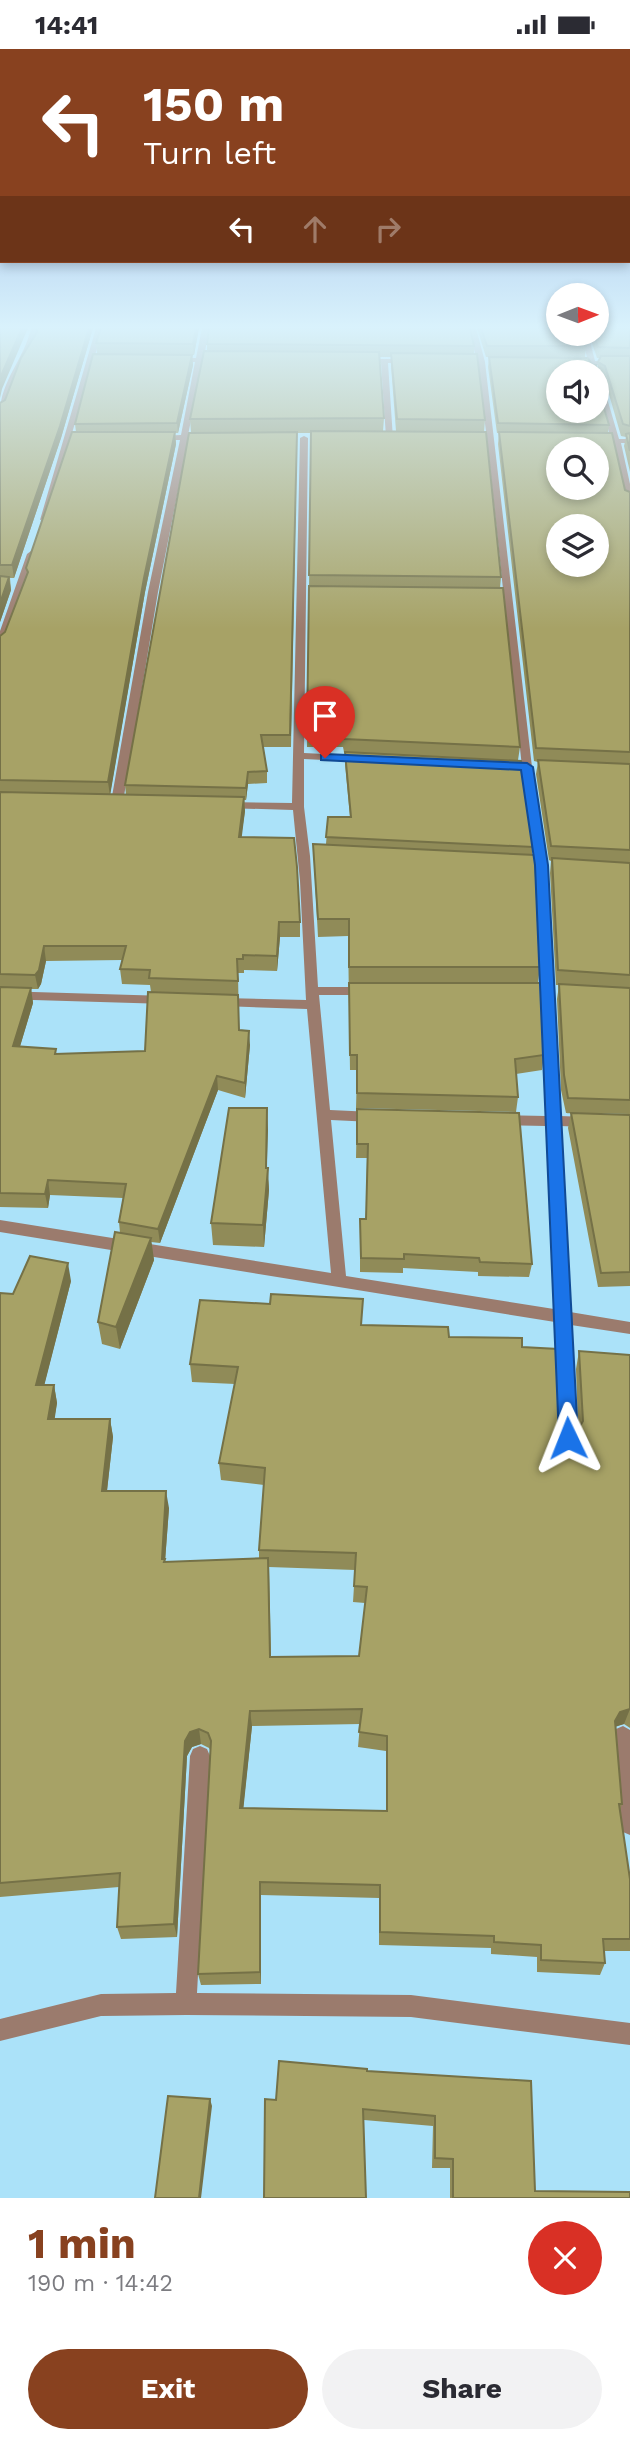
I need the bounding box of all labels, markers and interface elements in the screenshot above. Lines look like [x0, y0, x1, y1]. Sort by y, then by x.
text: 14:41 [35, 10, 98, 40]
text: 150 m [143, 75, 284, 133]
icon: left [28, 77, 119, 168]
text: Turn left [143, 134, 276, 172]
icon: left [223, 210, 261, 248]
icon: ahead [296, 210, 334, 248]
icon: right [369, 210, 407, 248]
north arrow [546, 283, 609, 347]
map controls [546, 283, 609, 577]
button: sound [546, 360, 609, 423]
button: search [546, 437, 609, 500]
button: layers [546, 514, 609, 577]
pin [295, 686, 355, 758]
icon: arrive [306, 697, 344, 735]
position arrow [531, 1401, 605, 1475]
text: 1 min [28, 2219, 136, 2268]
button: close [528, 2221, 602, 2295]
text: 190 m · 14:42 [28, 2270, 173, 2297]
button: Exit [28, 2349, 308, 2429]
button: Share [322, 2349, 602, 2429]

